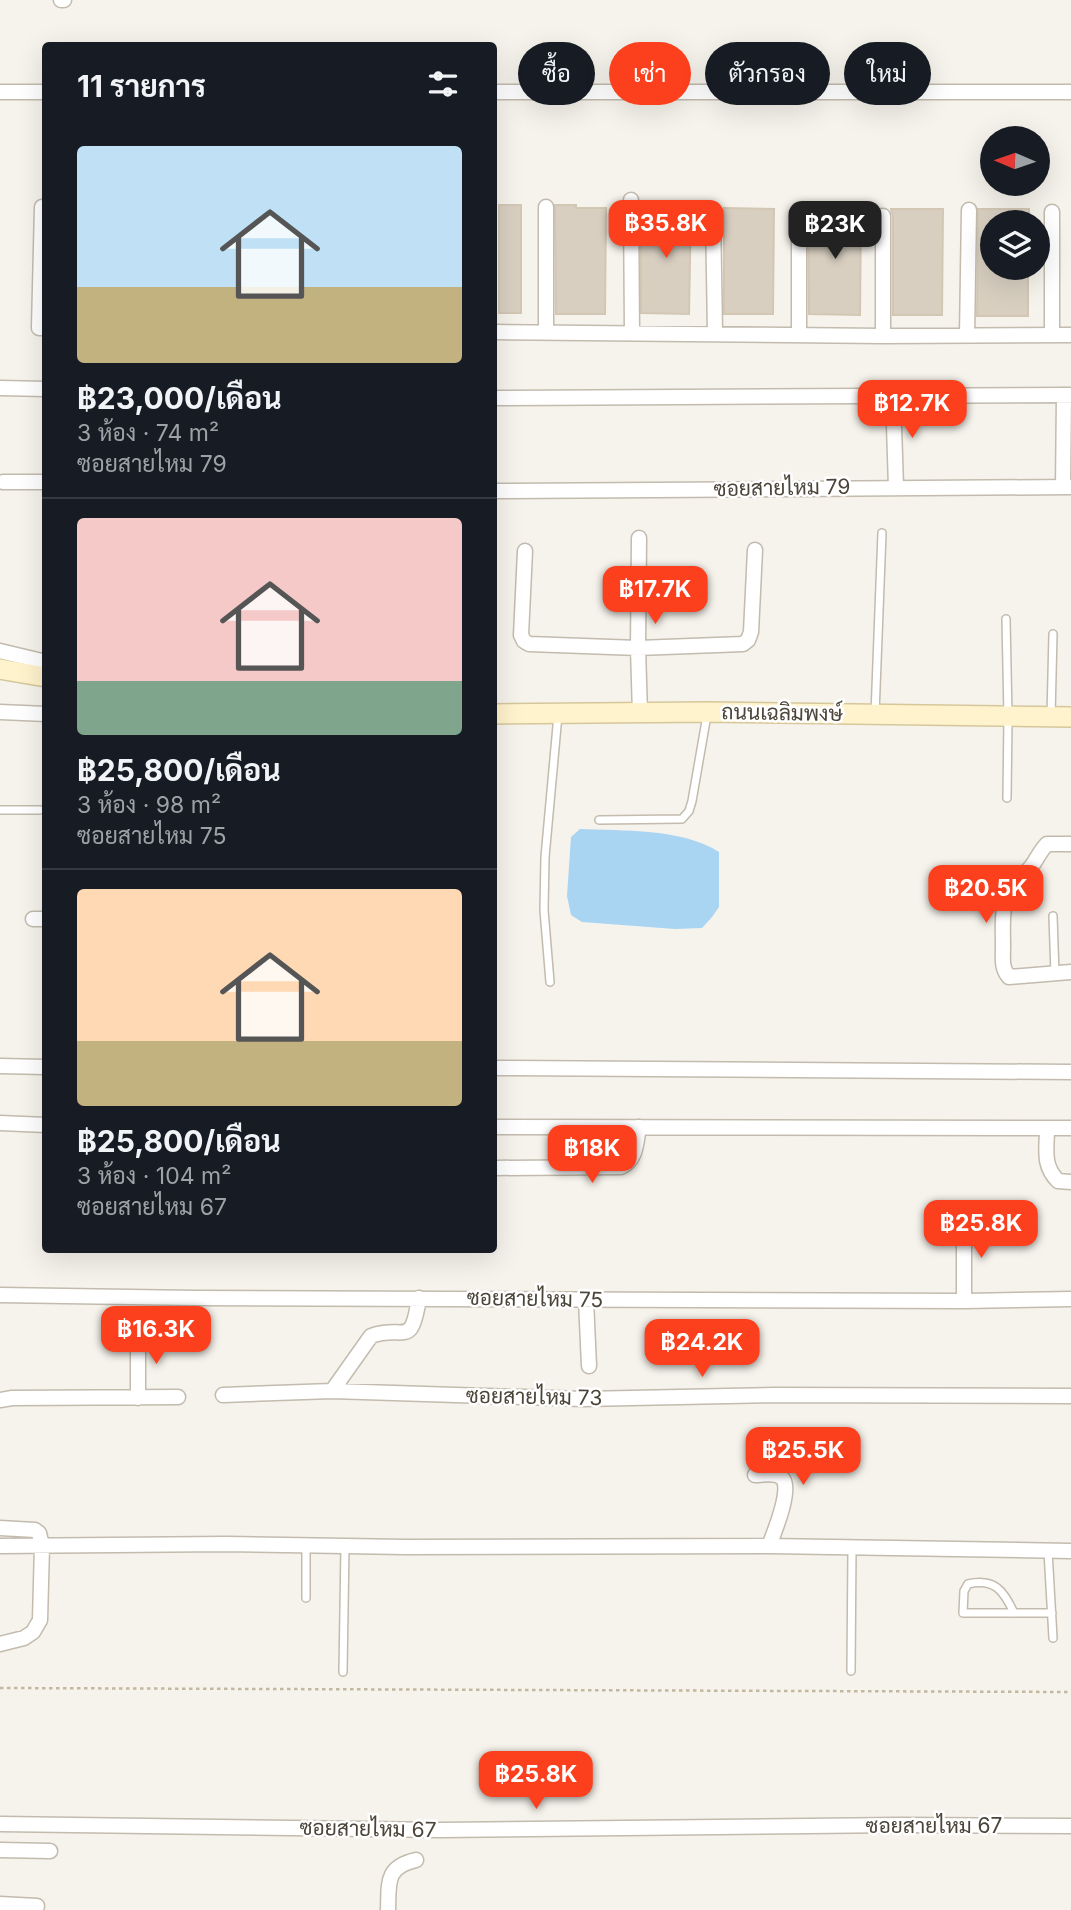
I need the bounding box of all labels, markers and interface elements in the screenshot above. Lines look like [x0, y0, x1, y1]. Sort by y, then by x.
chip: ซื้อ [518, 42, 595, 105]
chip: เช่า [609, 42, 691, 105]
chip: ตัวกรอง [705, 42, 830, 105]
chip: ใหม่ [844, 42, 931, 105]
icon: filters [424, 65, 462, 103]
text: 11 รายการ [77, 68, 206, 104]
north arrow [980, 126, 1050, 196]
map controls [980, 126, 1050, 280]
icon: home [207, 191, 333, 317]
pin: ฿35.8K [609, 201, 723, 260]
pin: ฿23K [794, 202, 876, 261]
text: ฿35.8K [625, 209, 707, 237]
text: ฿23K [804, 210, 866, 238]
button: layers [980, 210, 1050, 280]
text: ฿23,000/เดือน [77, 380, 282, 416]
pin: ฿12.7K [855, 380, 969, 440]
text: ฿12.7K [874, 389, 950, 417]
text: 3 ห้อง · 74 m² [77, 419, 219, 447]
text: ซอยสายไหม 79 [77, 450, 227, 478]
street label: ซอยสายไหม 79 [713, 474, 851, 501]
icon: home [207, 563, 333, 689]
pin: ฿17.7K [598, 566, 712, 626]
text: ฿17.7K [619, 575, 691, 603]
street label: ถนนเฉลิมพงษ์ [721, 698, 844, 726]
text: ฿25,800/เดือน [77, 752, 281, 788]
text: 3 ห้อง · 98 m² [77, 791, 221, 819]
text: ซอยสายไหม 75 [77, 822, 226, 850]
pin: ฿20.5K [929, 866, 1043, 925]
text: ฿20.5K [944, 874, 1028, 902]
icon: home [207, 934, 333, 1060]
text: ฿25,800/เดือน [77, 1123, 281, 1159]
pin: ฿18K [551, 1126, 633, 1185]
text: ฿18K [564, 1134, 620, 1162]
text: 3 ห้อง · 104 m² [77, 1162, 231, 1190]
text: ซอยสายไหม 67 [77, 1193, 227, 1221]
pin: ฿25.8K [924, 1200, 1038, 1260]
text: ฿25.8K [940, 1209, 1022, 1237]
street label: ซอยสายไหม 75 [467, 1285, 603, 1312]
pin: ฿16.3K [99, 1306, 213, 1366]
text: ฿16.3K [117, 1315, 195, 1343]
pin: ฿24.2K [645, 1320, 759, 1379]
text: ฿24.2K [661, 1328, 743, 1356]
street label: ซอยสายไหม 73 [466, 1383, 602, 1410]
pin: ฿25.5K [746, 1428, 860, 1487]
text: ฿25.5K [762, 1436, 844, 1464]
pin: ฿25.8K [479, 1752, 593, 1811]
text: ฿25.8K [495, 1760, 577, 1788]
street label: ซอยสายไหม 67 [866, 1813, 1002, 1838]
street label: ซอยสายไหม 67 [299, 1815, 437, 1842]

